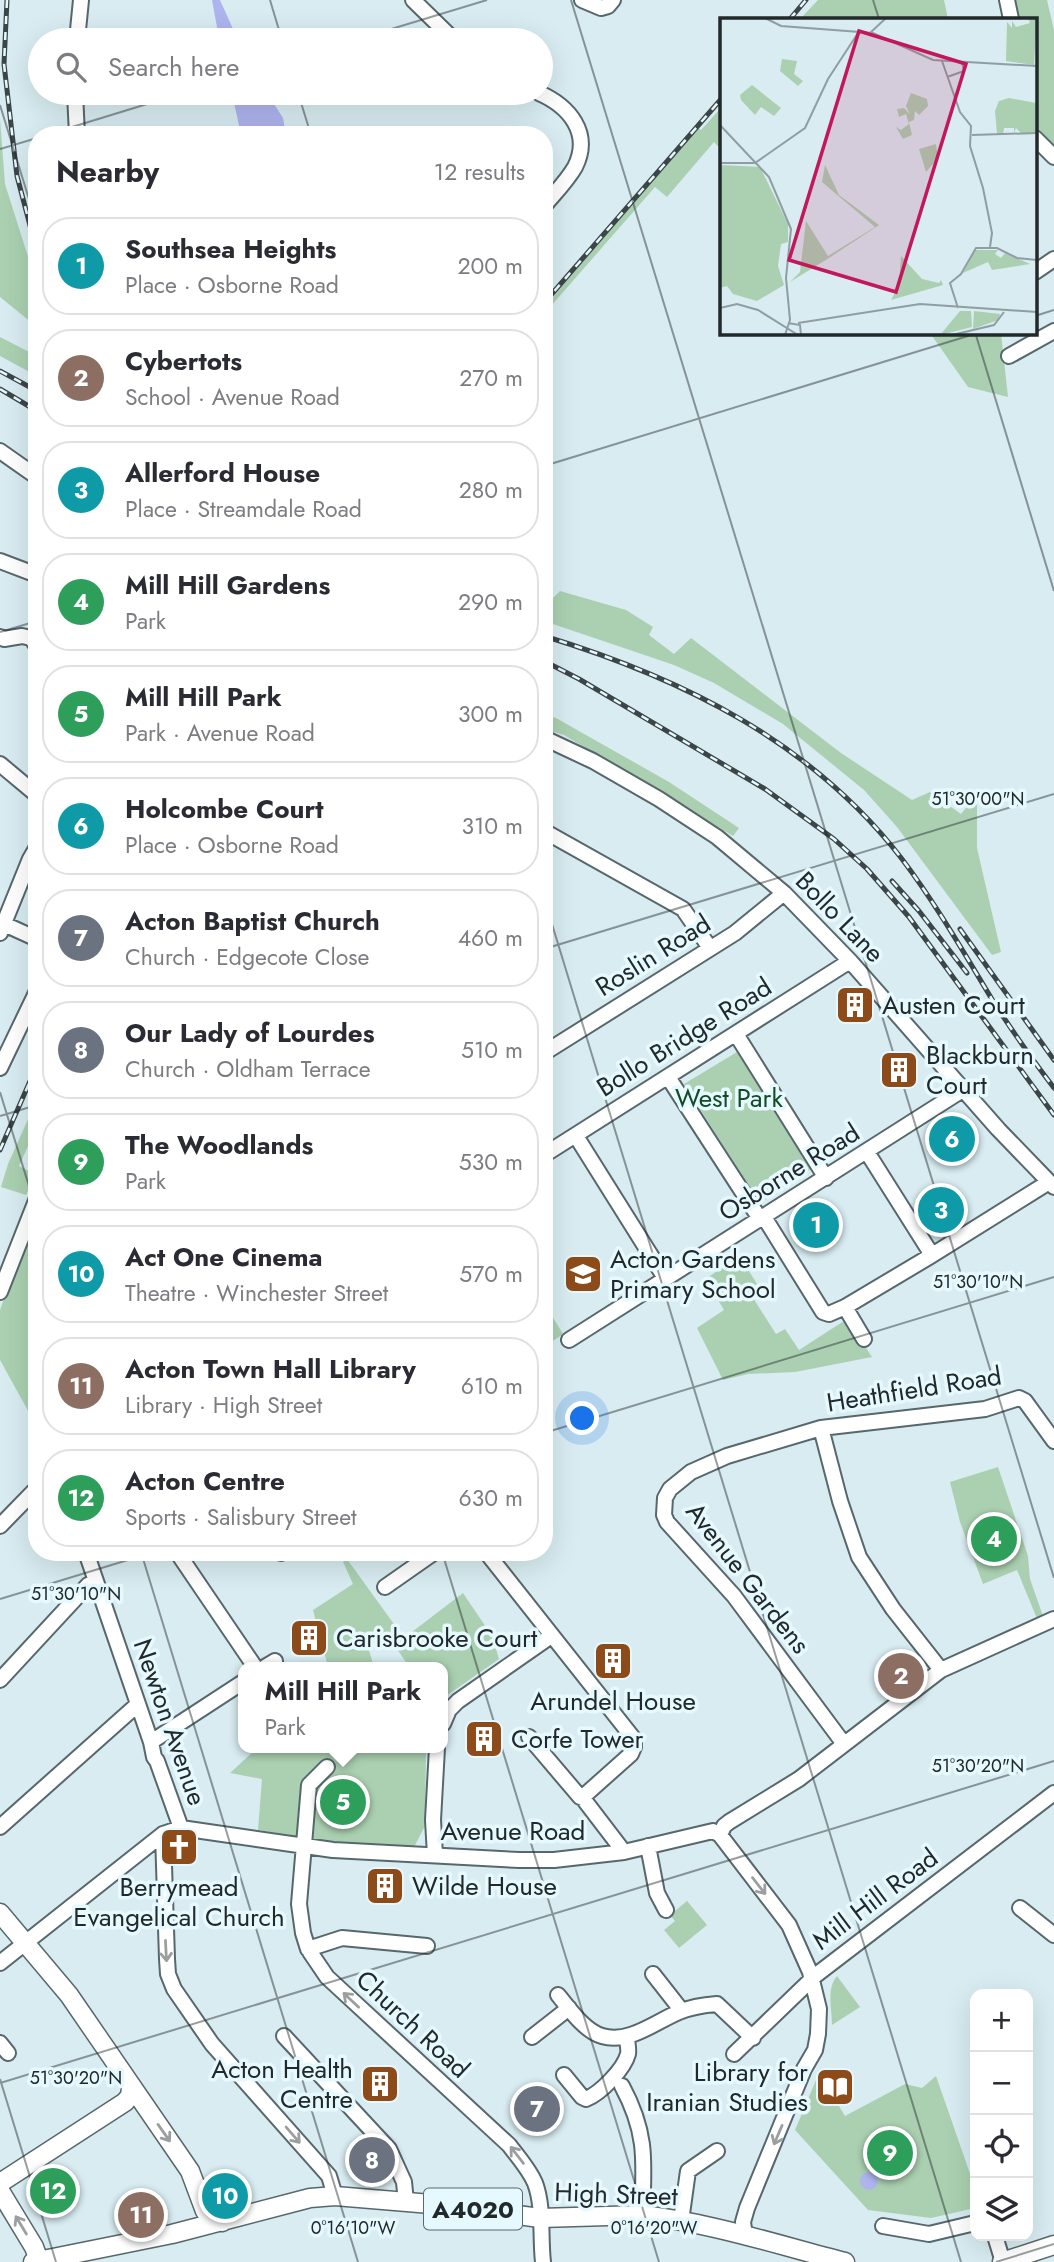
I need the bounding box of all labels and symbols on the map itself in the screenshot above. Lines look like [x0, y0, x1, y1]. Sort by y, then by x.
inset map [720, 18, 1036, 334]
text: 51°30'00"N [932, 786, 1024, 812]
street label: Bollo Lane [787, 863, 893, 971]
street label: Roslin Road [588, 905, 718, 1005]
street label: Bollo Bridge Road [589, 968, 779, 1106]
building icon: Austen Court [834, 984, 876, 1026]
place label: Austen Court [882, 986, 1025, 1024]
place label: Blackburn Court [926, 1036, 1034, 1104]
building icon: Blackburn Court [878, 1049, 920, 1091]
park label: West Park [675, 1079, 784, 1117]
pin: 6 [929, 1113, 975, 1165]
street label: Osborne Road [711, 1114, 867, 1230]
pin: 3 [918, 1184, 964, 1236]
pin: 1 [793, 1199, 839, 1251]
place label: Acton Gardens Primary School [610, 1240, 776, 1308]
school or university icon: Acton Gardens Primary School [562, 1253, 604, 1295]
text: 51°30'10"N [933, 1269, 1023, 1295]
street label: Heathfield Road [824, 1356, 1004, 1422]
your location [565, 1401, 599, 1435]
street label: Avenue Gardens [677, 1494, 819, 1662]
pin: 4 [971, 1513, 1017, 1565]
text: 51°30'10"N [31, 1581, 121, 1607]
building icon: Carisbrooke Court [288, 1617, 330, 1659]
place label: Carisbrooke Court [336, 1619, 538, 1657]
street label: Newton Avenue [124, 1634, 216, 1810]
building icon: Arundel House [592, 1640, 634, 1682]
pin: 2 [878, 1650, 924, 1702]
place label: Arundel House [530, 1682, 696, 1720]
building icon: Corfe Tower [463, 1718, 505, 1760]
place label: Corfe Tower [511, 1720, 644, 1758]
text: 51°30'20"N [932, 1753, 1024, 1779]
pin: 5 [320, 1776, 366, 1828]
street label: Avenue Road [441, 1812, 585, 1850]
church icon: Berrymead Evangelical Church [158, 1826, 200, 1868]
street label: Mill Hill Road [804, 1839, 946, 1959]
building icon: Wilde House [364, 1865, 406, 1907]
place label: Wilde House [412, 1867, 557, 1905]
place label: Berrymead Evangelical Church [73, 1868, 285, 1936]
one-way arrow [752, 1876, 767, 1895]
one-way arrow [160, 1939, 173, 1962]
street label: Church Road [348, 1961, 478, 2087]
one-way arrow [342, 1992, 360, 2008]
place label: Acton Health Centre [211, 2050, 353, 2118]
place label: Library for Iranian Studies [646, 2053, 808, 2121]
building icon: Acton Health Centre [359, 2063, 401, 2105]
text: 51°30'20"N [30, 2065, 122, 2091]
library icon: Library for Iranian Studies [814, 2066, 856, 2108]
pin: 7 [514, 2083, 560, 2135]
one-way arrow [157, 2123, 171, 2143]
one-way arrow [770, 2124, 783, 2145]
one-way arrow [284, 2126, 301, 2143]
pin: 9 [867, 2127, 913, 2179]
pin: 8 [349, 2134, 395, 2186]
one-way arrow [509, 2147, 524, 2165]
pin: 12 [30, 2165, 76, 2217]
pin: 10 [202, 2170, 248, 2222]
street label: High Street [554, 2173, 679, 2215]
road number: A4020 [424, 2188, 522, 2230]
pin: 11 [118, 2189, 164, 2241]
text: 0°16'10"W [311, 2215, 395, 2241]
text: 0°16'20"W [611, 2215, 697, 2241]
one-way arrow [13, 2216, 27, 2236]

